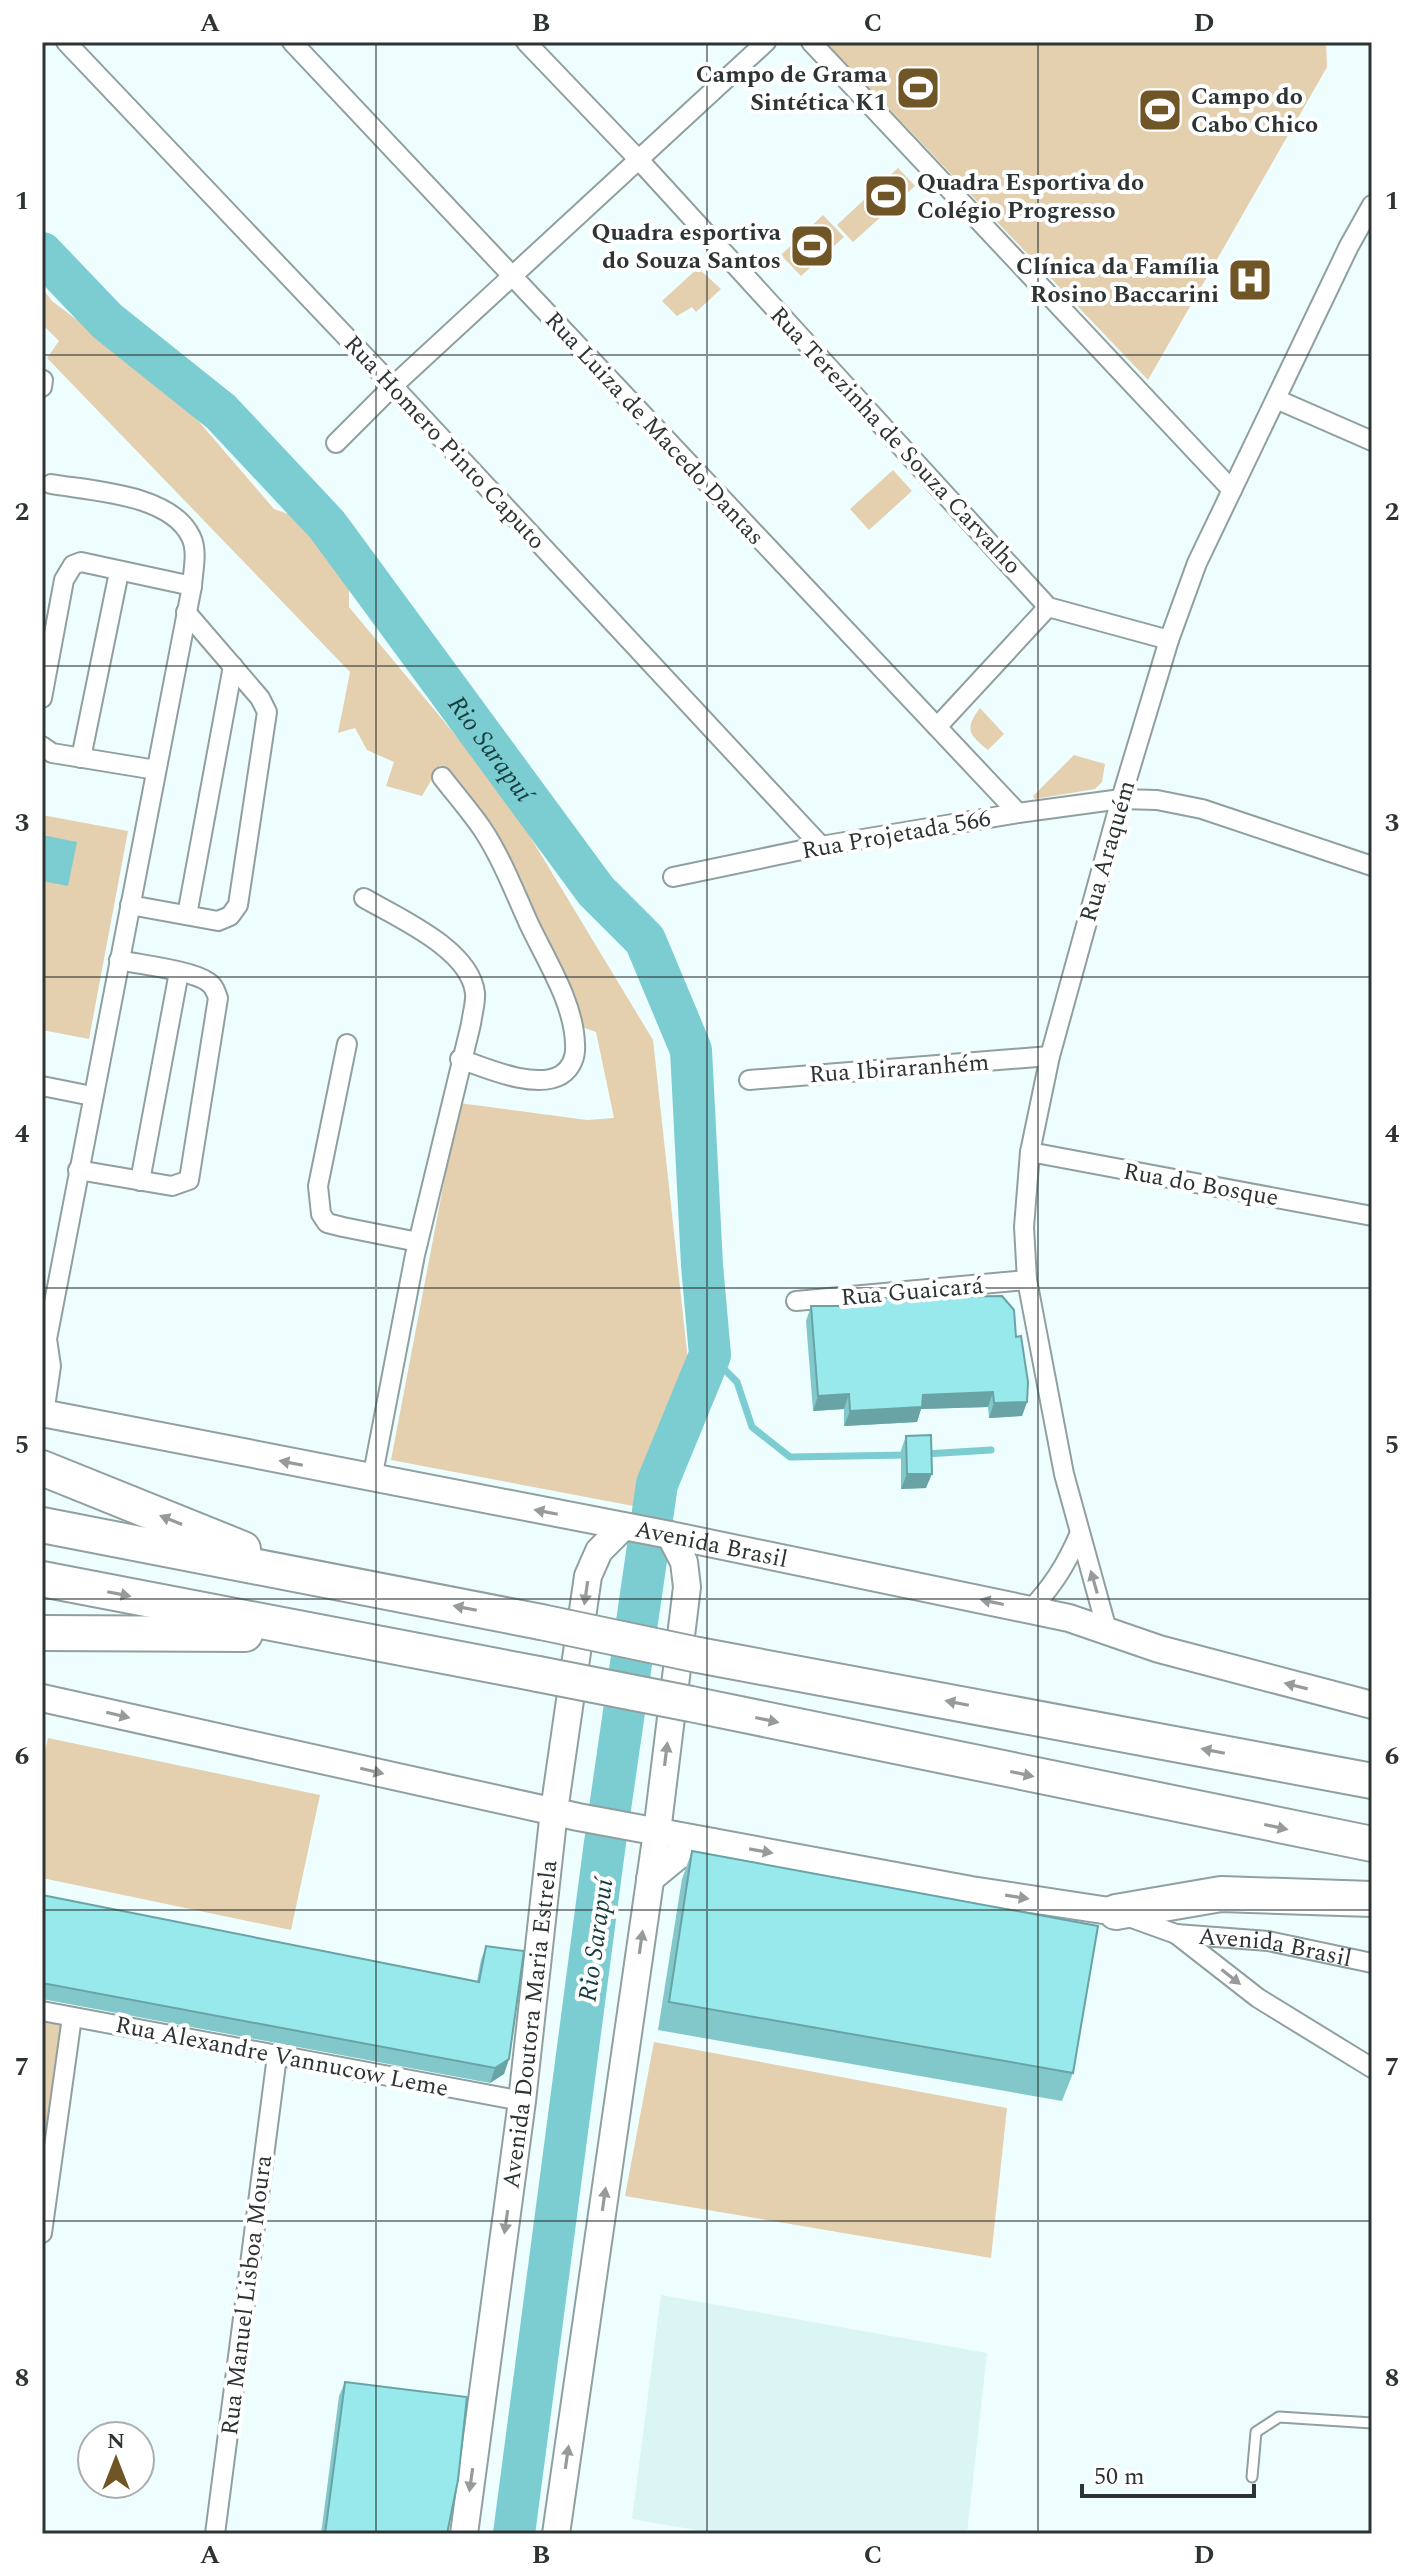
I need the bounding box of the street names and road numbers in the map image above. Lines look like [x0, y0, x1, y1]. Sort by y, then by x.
street label: Rua Terezinha de Souza Carvalho [761, 299, 1030, 583]
street label: Rua Luiza de Macedo Dantas [536, 304, 773, 554]
street label: Rua Homero Pinto Caputo [335, 327, 554, 558]
street label: Rua Araquém [1071, 776, 1145, 926]
street label: Rua Projetada 566 [799, 801, 993, 869]
street label: Rua Ibiraranhém [808, 1045, 990, 1093]
street label: Rua do Bosque [1120, 1154, 1281, 1216]
street label: Rua Guaicará [839, 1268, 985, 1316]
street label: Avenida Brasil [632, 1512, 791, 1578]
street label: Avenida Doutora Maria Estrela [493, 1858, 568, 2191]
street label: Avenida Brasil [1197, 1919, 1355, 1977]
street label: Rua Alexandre Vannucow Leme [112, 2007, 451, 2107]
street label: Rua Manuel Lisboa Moura [212, 2153, 282, 2437]

